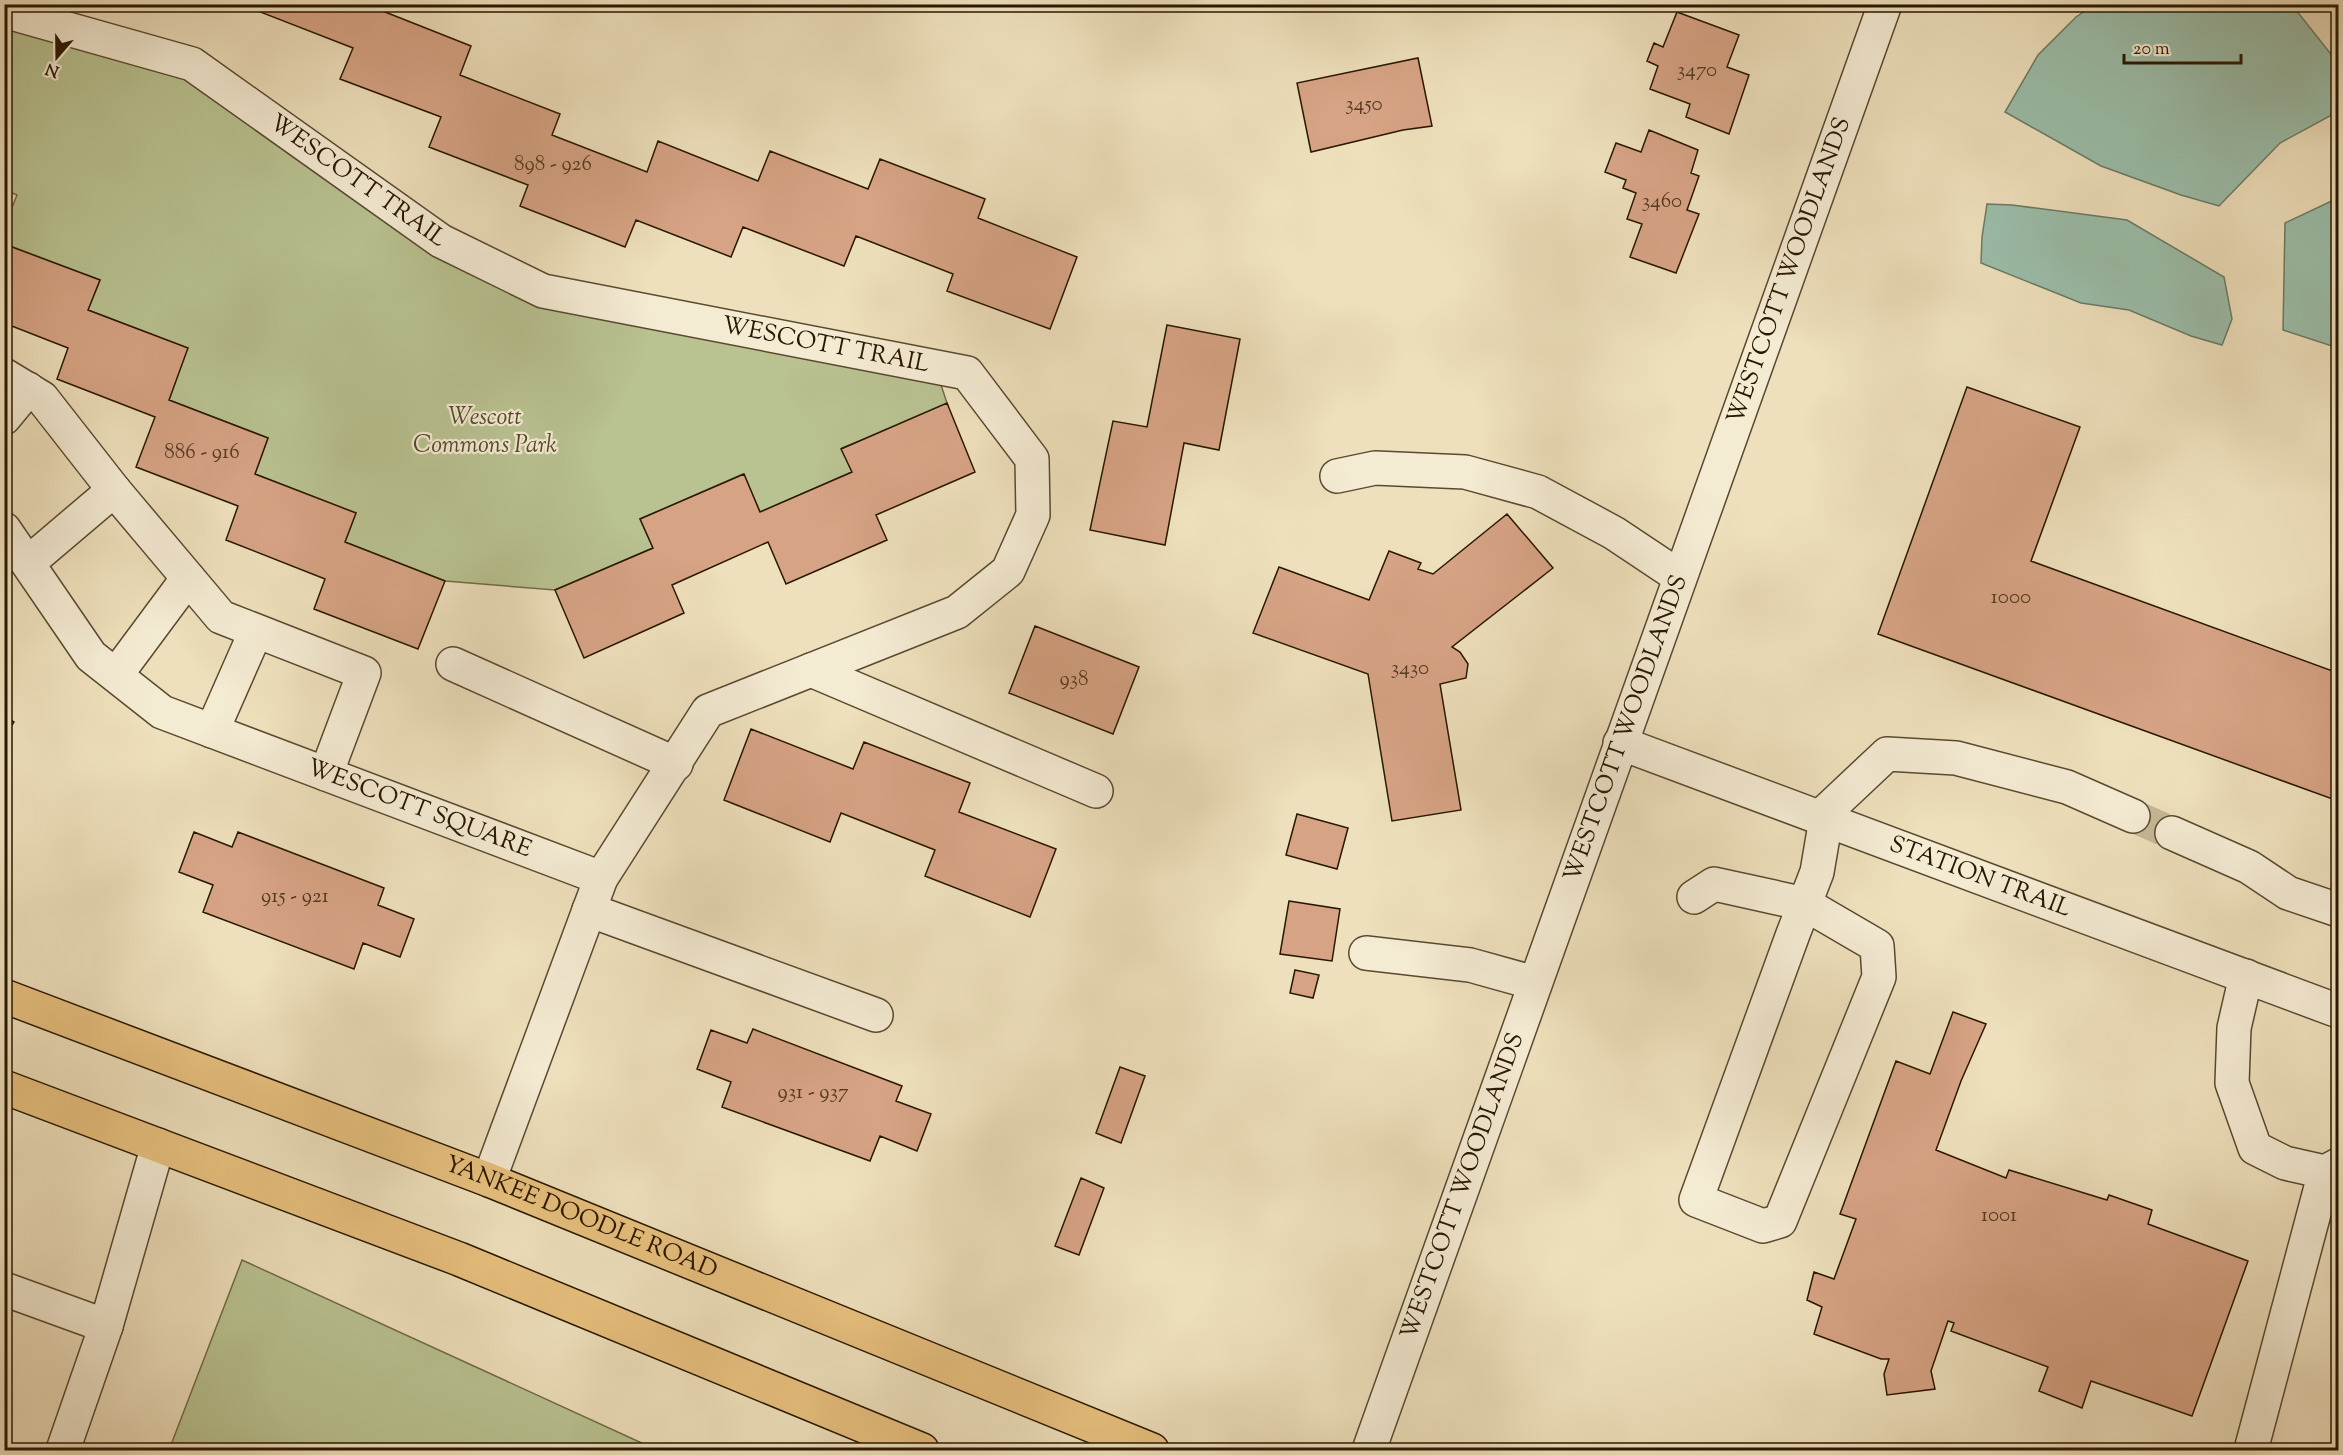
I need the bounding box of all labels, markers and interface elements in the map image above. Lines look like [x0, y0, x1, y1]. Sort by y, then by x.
north arrow [27, 27, 87, 87]
scale bar [2124, 27, 2241, 65]
text: 20 m [2133, 37, 2170, 63]
text: N [43, 56, 63, 82]
house number: 3470 [1677, 56, 1717, 86]
house number: 3450 [1345, 90, 1383, 120]
street label: WESCOTT TRAIL [262, 107, 453, 256]
street label: WESTCOTT WOODLANDS [1719, 113, 1860, 429]
house number: 898 - 926 [514, 150, 592, 180]
house number: 3460 [1642, 187, 1682, 217]
street label: WESCOTT TRAIL [719, 309, 932, 382]
park label: Wescott Commons Park [413, 401, 557, 463]
house number: 886 - 916 [164, 438, 240, 468]
street label: WESTCOTT WOODLANDS [1556, 570, 1697, 887]
house number: 1000 [1991, 583, 2031, 613]
house number: 3430 [1391, 654, 1429, 684]
house number: 938 [1059, 665, 1089, 695]
street label: WESCOTT SQUARE [302, 751, 537, 867]
street label: STATION TRAIL [1884, 828, 2075, 927]
house number: 915 - 921 [261, 882, 329, 912]
street label: WESTCOTT WOODLANDS [1393, 1028, 1533, 1344]
house number: 931 - 937 [777, 1078, 849, 1108]
street label: YANKEE DOODLE ROAD [440, 1148, 722, 1288]
house number: 1001 [1981, 1201, 2017, 1231]

